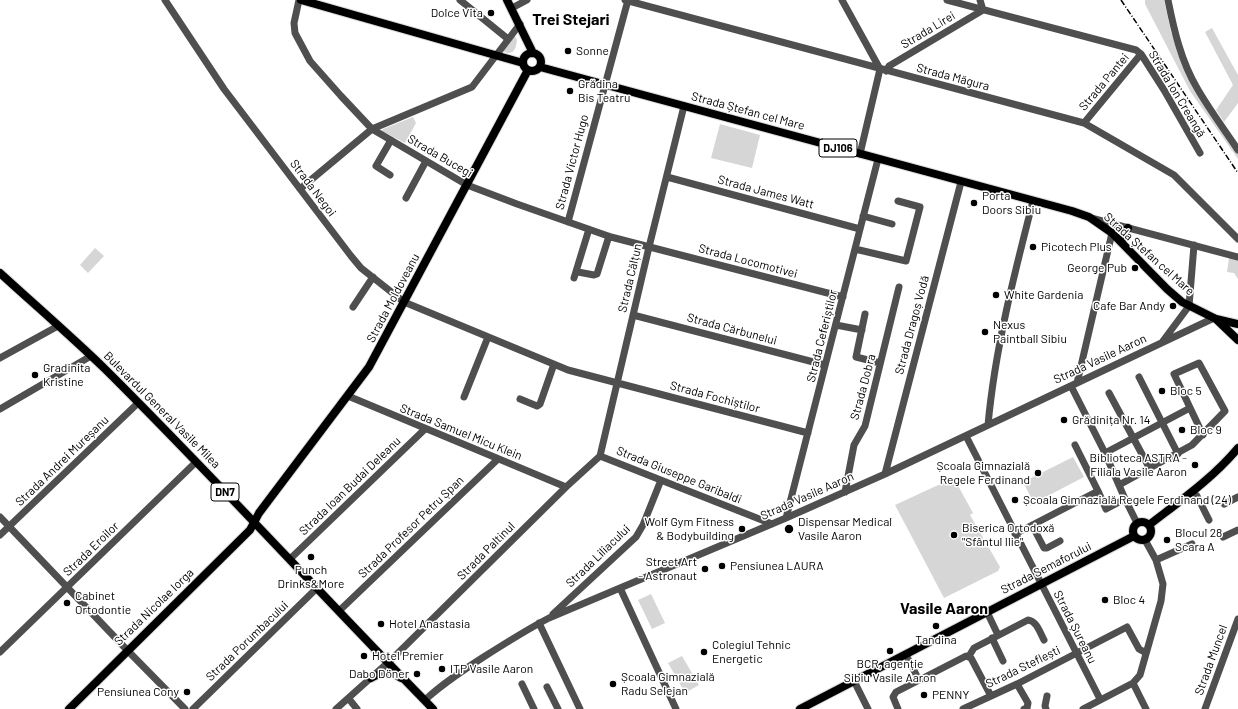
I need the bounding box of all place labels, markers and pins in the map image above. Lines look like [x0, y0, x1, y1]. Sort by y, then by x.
place label: Dolce Vita [431, 6, 483, 20]
marker: Dolce Vita [486, 8, 496, 18]
place label: Sonne [576, 44, 609, 58]
marker: Sonne [563, 46, 573, 56]
place label: Grădina Bis Teatru [578, 77, 630, 105]
marker: Grădina Bis Teatru [565, 86, 575, 96]
place label: Porta Doors Sibiu [982, 189, 1041, 217]
marker: Porta Doors Sibiu [969, 198, 979, 208]
place label: Picotech Plus [1041, 240, 1112, 254]
marker: Picotech Plus [1028, 242, 1038, 252]
place label: George Pub [1067, 261, 1127, 275]
marker: George Pub [1130, 263, 1140, 273]
place label: White Gardenia [1004, 288, 1083, 302]
marker: White Gardenia [991, 290, 1001, 300]
place label: Cafe Bar Andy [1093, 299, 1165, 313]
marker: Cafe Bar Andy [1168, 301, 1178, 311]
place label: Nexus Paintball Sibiu [993, 318, 1067, 346]
marker: Nexus Paintball Sibiu [980, 327, 990, 337]
place label: Gradinita Kristine [43, 361, 90, 389]
marker: Gradinita Kristine [30, 370, 40, 380]
place label: Bloc 5 [1170, 384, 1202, 398]
marker: Bloc 5 [1157, 386, 1167, 396]
place label: Grădinița Nr. 14 [1072, 413, 1150, 427]
marker: Grădinița Nr. 14 [1059, 415, 1069, 425]
place label: Bloc 9 [1190, 423, 1222, 437]
marker: Bloc 9 [1177, 425, 1187, 435]
place label: Biblioteca ASTRA - Filiala Vasile Aaron [1090, 451, 1187, 479]
place label: Școala Gimnazială Regele Ferdinand [936, 459, 1030, 487]
marker: Biblioteca ASTRA - Filiala Vasile Aaron [1190, 460, 1200, 470]
marker: Școala Gimnazială Regele Ferdinand [1033, 468, 1043, 478]
place label: Școala Gimnazială Regele Ferdinand (24) [1023, 493, 1231, 507]
marker: Școala Gimnazială Regele Ferdinand (24) [1010, 495, 1020, 505]
place label: Wolf Gym Fitness & Bodybuilding [645, 515, 734, 543]
place label: Dispensar Medical Vasile Aaron [798, 515, 892, 543]
place label: Biserica Ortodoxă "Sfântul Ilie" [962, 521, 1054, 549]
marker: Dispensar Medical Vasile Aaron [783, 523, 795, 535]
marker: Wolf Gym Fitness & Bodybuilding [737, 524, 747, 534]
place label: Blocul 28 Scara A [1175, 526, 1222, 554]
marker: Biserica Ortodoxă "Sfântul Ilie" [949, 530, 959, 540]
marker: Blocul 28 Scara A [1162, 535, 1172, 545]
marker: Punch Drinks&More [306, 552, 316, 562]
place label: Street Art - Astronaut [638, 555, 697, 583]
place label: Pensiunea LAURA [730, 559, 824, 573]
marker: Pensiunea LAURA [717, 561, 727, 571]
place label: Punch Drinks&More [278, 563, 344, 591]
marker: Street Art - Astronaut [700, 564, 710, 574]
place label: Cabinet Ortodontie [75, 589, 131, 617]
place label: Bloc 4 [1113, 593, 1145, 607]
marker: Bloc 4 [1100, 595, 1110, 605]
marker: Cabinet Ortodontie [62, 598, 72, 608]
place label: Hotel Anastasia [389, 617, 470, 631]
marker: Hotel Anastasia [376, 619, 386, 629]
marker: Tandina [931, 621, 941, 631]
place label: Tandina [915, 633, 957, 647]
place label: Colegiul Tehnic Energetic [712, 638, 791, 666]
marker: BCR, agenție Sibiu Vasile Aaron [885, 646, 895, 656]
marker: Colegiul Tehnic Energetic [699, 647, 709, 657]
place label: Hotel Premier [372, 649, 444, 663]
marker: Hotel Premier [359, 651, 369, 661]
place label: BCR, agenție Sibiu Vasile Aaron [844, 657, 936, 685]
place label: ITP Vasile Aaron [450, 662, 533, 676]
marker: ITP Vasile Aaron [437, 664, 447, 674]
place label: Dabo Döner [349, 667, 409, 681]
marker: Dabo Döner [412, 669, 422, 679]
place label: Școala Gimnazială Radu Selejan [621, 670, 715, 698]
marker: Școala Gimnazială Radu Selejan [608, 679, 618, 689]
place label: Pensiunea Cony [97, 685, 179, 699]
marker: Pensiunea Cony [182, 687, 192, 697]
place label: PENNY [932, 688, 969, 702]
marker: PENNY [919, 690, 929, 700]

